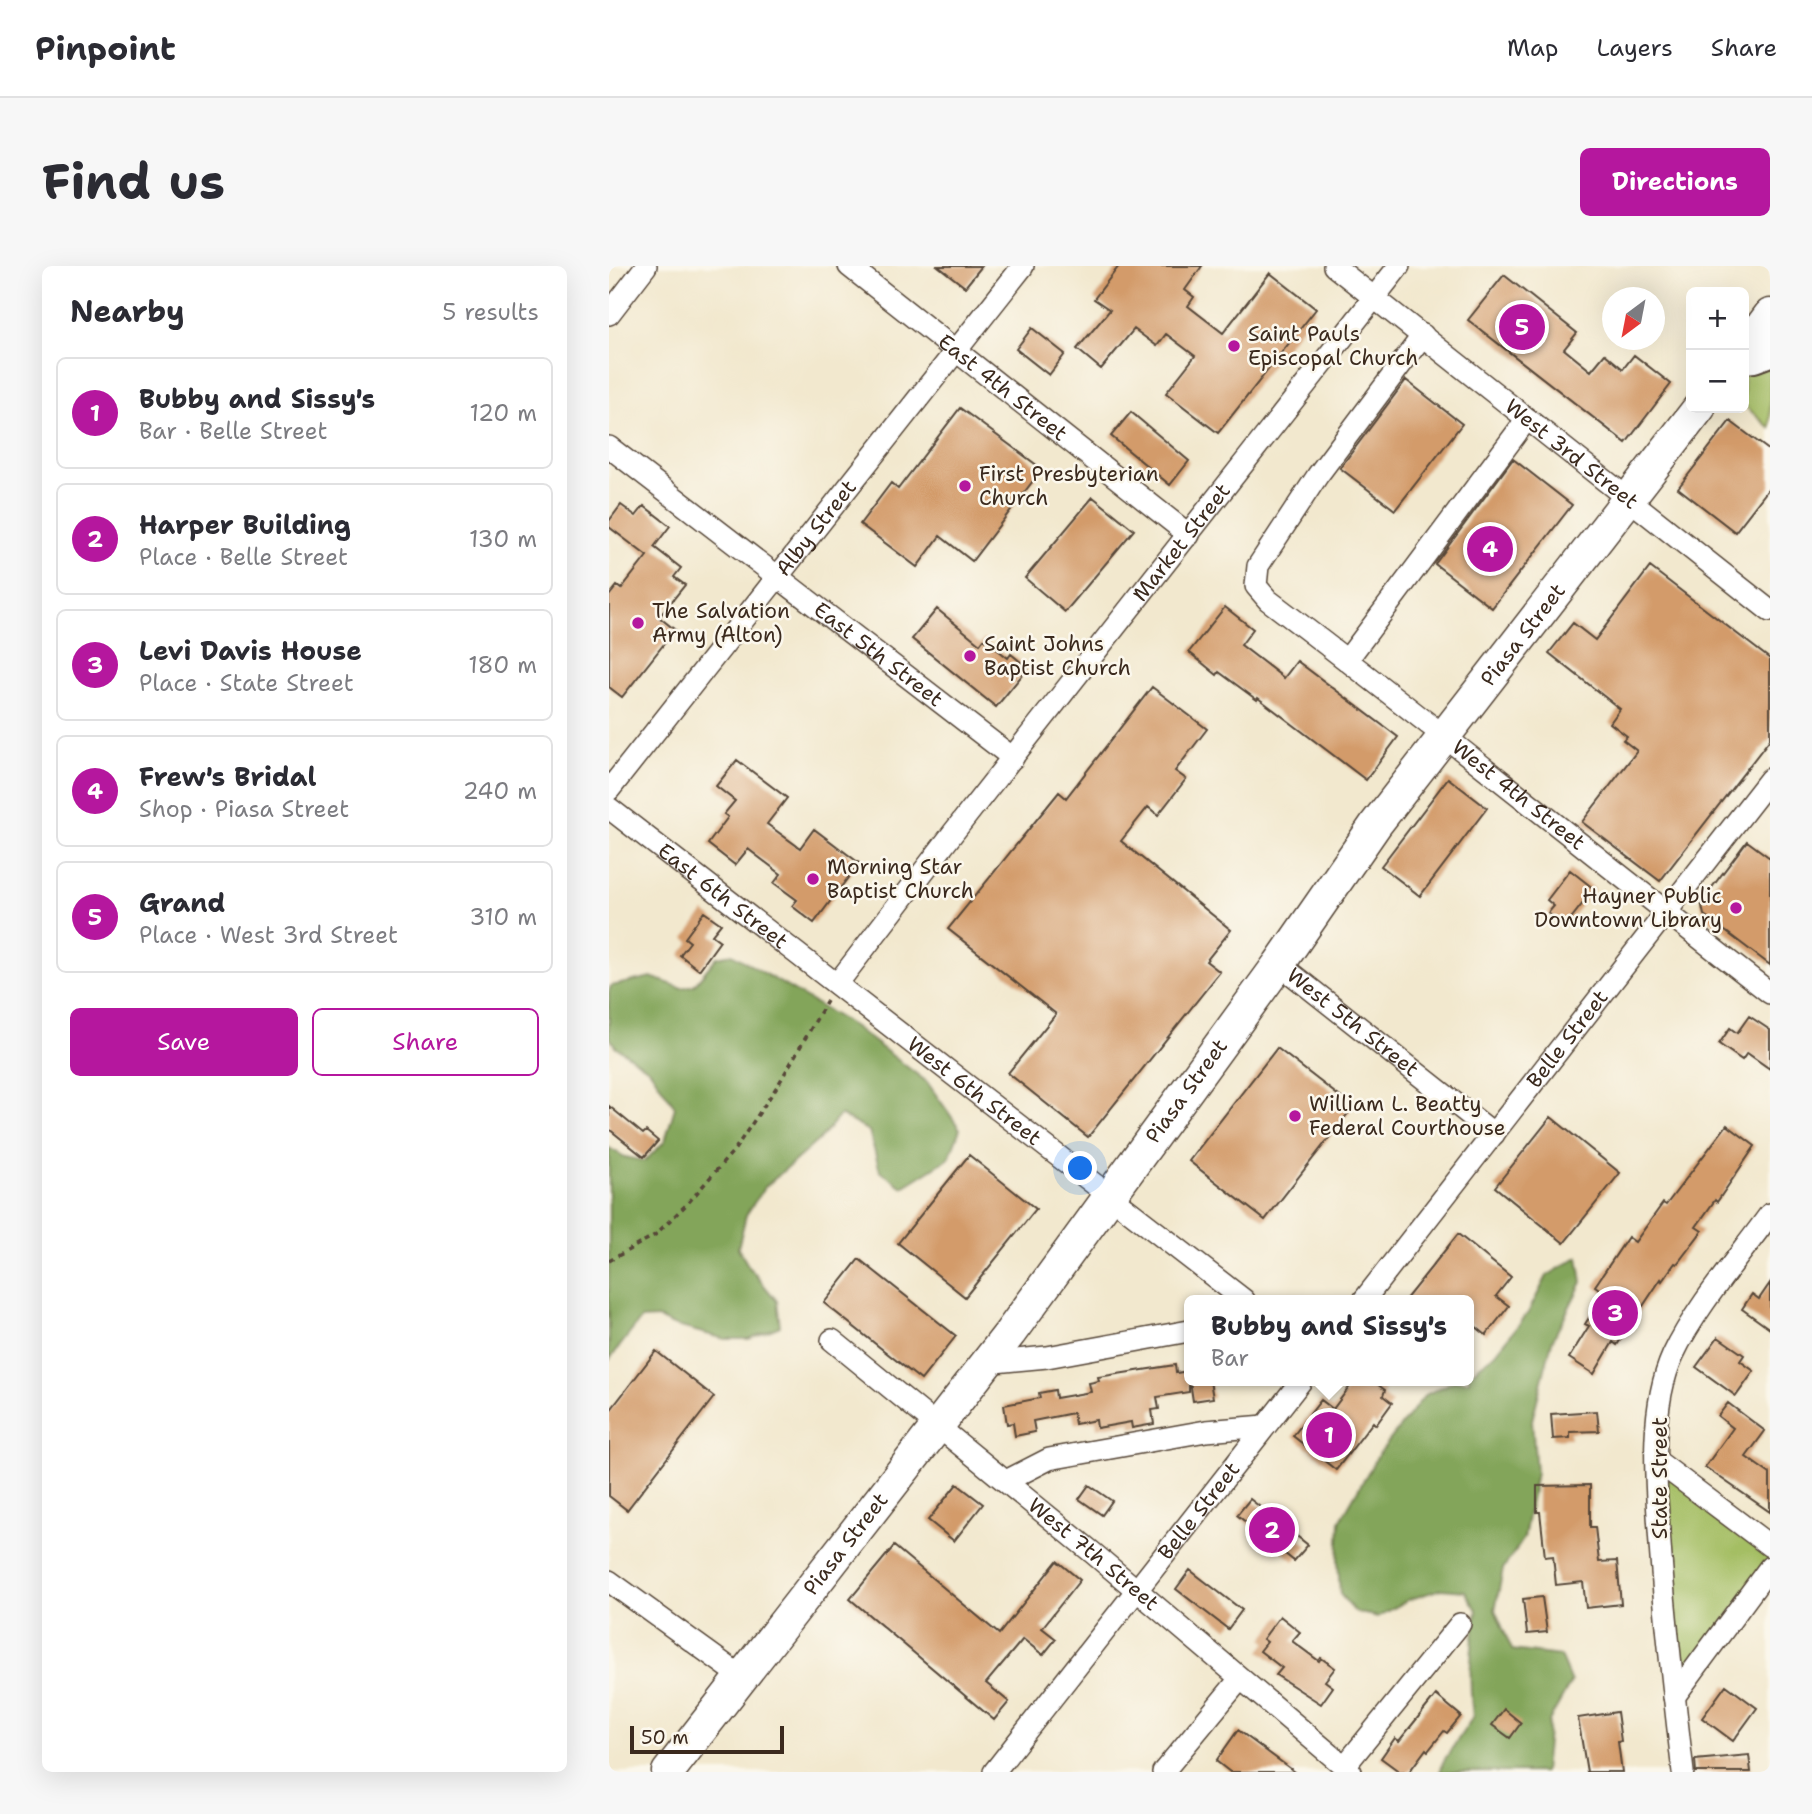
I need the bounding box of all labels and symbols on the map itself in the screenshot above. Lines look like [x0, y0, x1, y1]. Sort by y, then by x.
north arrow [1602, 287, 1665, 350]
pin: 5 [1499, 301, 1545, 353]
place label: Saint Pauls Episcopal Church [1248, 320, 1418, 372]
street label: East 4th Street [932, 328, 1073, 447]
marker: Saint Pauls Episcopal Church [1226, 338, 1242, 354]
street label: West 3rd Street [1499, 393, 1644, 516]
place label: First Presbyterian Church [979, 460, 1159, 512]
street label: Alby Street [769, 474, 863, 582]
marker: First Presbyterian Church [957, 478, 973, 494]
street label: Market Street [1126, 478, 1237, 607]
pin: 4 [1467, 523, 1513, 575]
street label: Piasa Street [1474, 578, 1572, 692]
street label: East 5th Street [808, 596, 949, 713]
place label: The Salvation Army (Alton) [652, 597, 790, 649]
marker: The Salvation Army (Alton) [630, 615, 646, 631]
place label: Saint Johns Baptist Church [984, 630, 1131, 682]
marker: Saint Johns Baptist Church [962, 648, 978, 664]
street label: West 4th Street [1446, 733, 1591, 856]
street label: East 6th Street [652, 837, 794, 955]
place label: Morning Star Baptist Church [827, 853, 974, 905]
marker: Morning Star Baptist Church [805, 871, 821, 887]
place label: Hayner Public Downtown Library [1534, 882, 1722, 934]
marker: Hayner Public Downtown Library [1728, 900, 1744, 916]
street label: West 5th Street [1281, 961, 1425, 1083]
street label: Belle Street [1520, 984, 1615, 1094]
street label: West 6th Street [901, 1030, 1047, 1152]
street label: Piasa Street [1139, 1033, 1234, 1149]
place label: William L. Beatty Federal Courthouse [1309, 1090, 1506, 1142]
marker: William L. Beatty Federal Courthouse [1287, 1108, 1303, 1124]
your location [1063, 1151, 1097, 1185]
pin: 3 [1592, 1287, 1638, 1339]
pin: 1 [1306, 1409, 1352, 1461]
street label: State Street [1646, 1417, 1674, 1539]
street label: Belle Street [1152, 1456, 1246, 1566]
street label: Piasa Street [797, 1487, 894, 1601]
street label: West 7th Street [1022, 1491, 1165, 1617]
pin: 2 [1249, 1504, 1295, 1556]
scale bar [630, 1723, 784, 1755]

